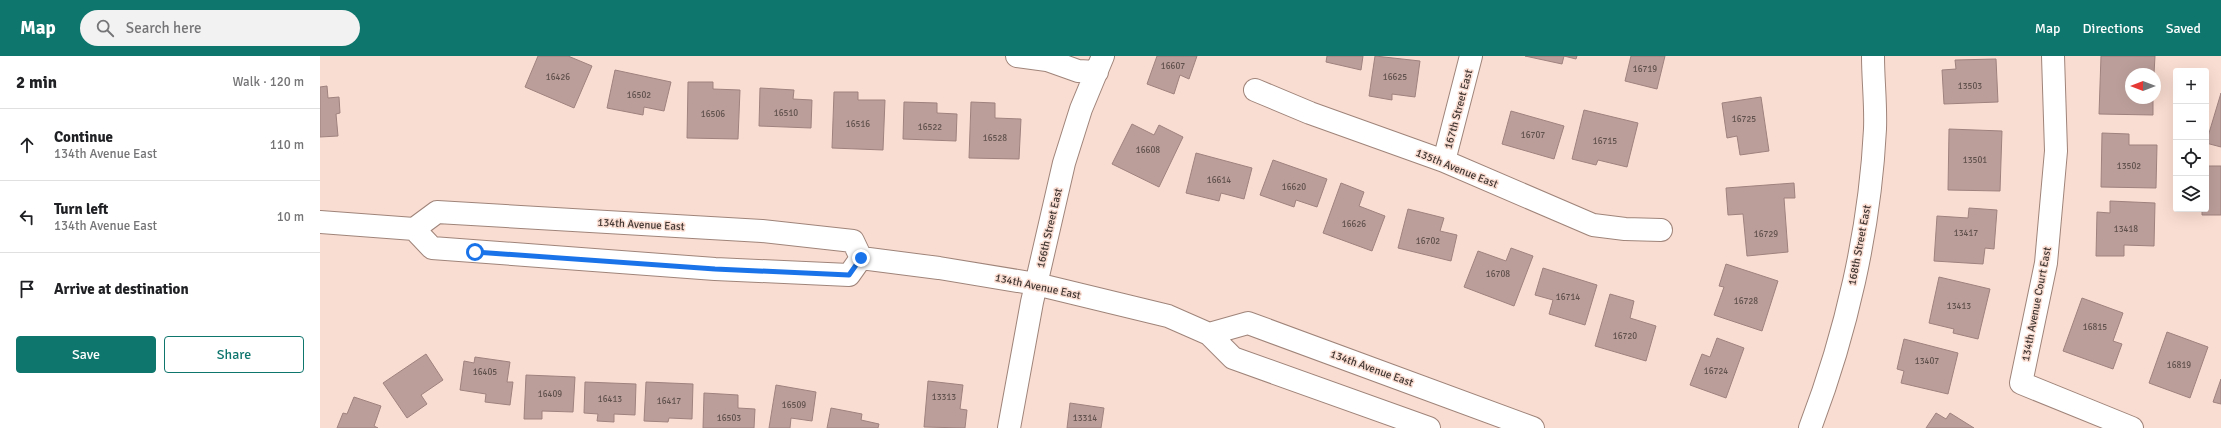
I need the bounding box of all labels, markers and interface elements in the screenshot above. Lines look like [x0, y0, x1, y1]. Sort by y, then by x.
search box [80, 10, 360, 46]
text: Map [20, 16, 56, 40]
icon: search [94, 17, 116, 39]
text: Search here [126, 19, 201, 37]
text: Map [2035, 20, 2061, 37]
text: Directions [2083, 20, 2144, 37]
text: Saved [2166, 20, 2201, 37]
house number: 16607 [1161, 61, 1185, 72]
house number: 16719 [1633, 64, 1657, 75]
street label: 167th Street East [1442, 68, 1475, 150]
north arrow [2125, 68, 2161, 104]
map controls [2173, 68, 2209, 212]
button: + [2173, 68, 2209, 104]
text: 2 min [16, 72, 57, 93]
house number: 16426 [546, 72, 570, 83]
house number: 16625 [1383, 72, 1407, 83]
text: Walk · 120 m [233, 74, 304, 90]
house number: 13503 [1958, 81, 1982, 92]
house number: 16502 [627, 90, 651, 101]
button: − [2173, 104, 2209, 140]
house number: 16510 [774, 108, 798, 119]
house number: 16506 [701, 109, 725, 120]
house number: 16725 [1732, 114, 1756, 125]
house number: 16516 [846, 119, 870, 130]
house number: 16522 [918, 122, 942, 133]
text: Continue [54, 128, 113, 146]
house number: 16707 [1521, 130, 1545, 141]
house number: 16528 [983, 133, 1007, 144]
icon: ahead [16, 134, 38, 156]
house number: 16715 [1593, 136, 1617, 147]
text: 110 m [270, 137, 304, 153]
button: locate [2173, 140, 2209, 176]
house number: 16608 [1136, 145, 1160, 156]
text: 134th Avenue East [54, 146, 157, 162]
street label: 135th Avenue East [1414, 146, 1500, 191]
house number: 13501 [1963, 155, 1987, 166]
house number: 13502 [2117, 161, 2141, 172]
house number: 16614 [1207, 175, 1231, 186]
button: layers [2173, 176, 2209, 212]
house number: 16620 [1282, 182, 1306, 193]
street label: 166th Street East [1034, 187, 1065, 269]
text: Turn left [54, 200, 108, 218]
street label: 168th Street East [1845, 204, 1874, 286]
icon: left [16, 206, 38, 228]
text: 10 m [277, 209, 304, 225]
street label: 134th Avenue East [597, 216, 685, 233]
text: 134th Avenue East [54, 218, 157, 234]
house number: 16626 [1342, 219, 1366, 230]
house number: 13418 [2114, 224, 2138, 235]
house number: 13417 [1954, 228, 1978, 239]
house number: 16729 [1754, 229, 1778, 240]
house number: 16702 [1416, 236, 1440, 247]
route start [466, 243, 484, 261]
street label: 134th Avenue Court East [2019, 246, 2054, 362]
route end [852, 249, 870, 267]
house number: 16708 [1486, 269, 1510, 280]
street label: 134th Avenue East [994, 271, 1082, 302]
icon: arrive [16, 278, 38, 300]
text: Arrive at destination [54, 280, 189, 298]
house number: 16714 [1556, 292, 1580, 303]
house number: 16728 [1734, 296, 1758, 307]
house number: 13413 [1947, 301, 1971, 312]
house number: 16815 [2083, 322, 2107, 333]
house number: 16720 [1613, 331, 1637, 342]
button: Save [16, 336, 156, 373]
button: Share [164, 336, 304, 373]
street label: 134th Avenue East [1329, 347, 1415, 390]
house number: 13407 [1915, 356, 1939, 367]
house number: 16819 [2167, 360, 2191, 371]
house number: 16724 [1704, 366, 1728, 377]
house number: 16405 [473, 367, 497, 378]
house number: 16409 [538, 389, 562, 400]
house number: 13313 [932, 392, 956, 403]
house number: 16413 [598, 394, 622, 405]
house number: 16417 [657, 396, 681, 407]
house number: 16509 [782, 400, 806, 411]
house number: 16503 [717, 413, 741, 424]
house number: 13314 [1073, 413, 1097, 424]

